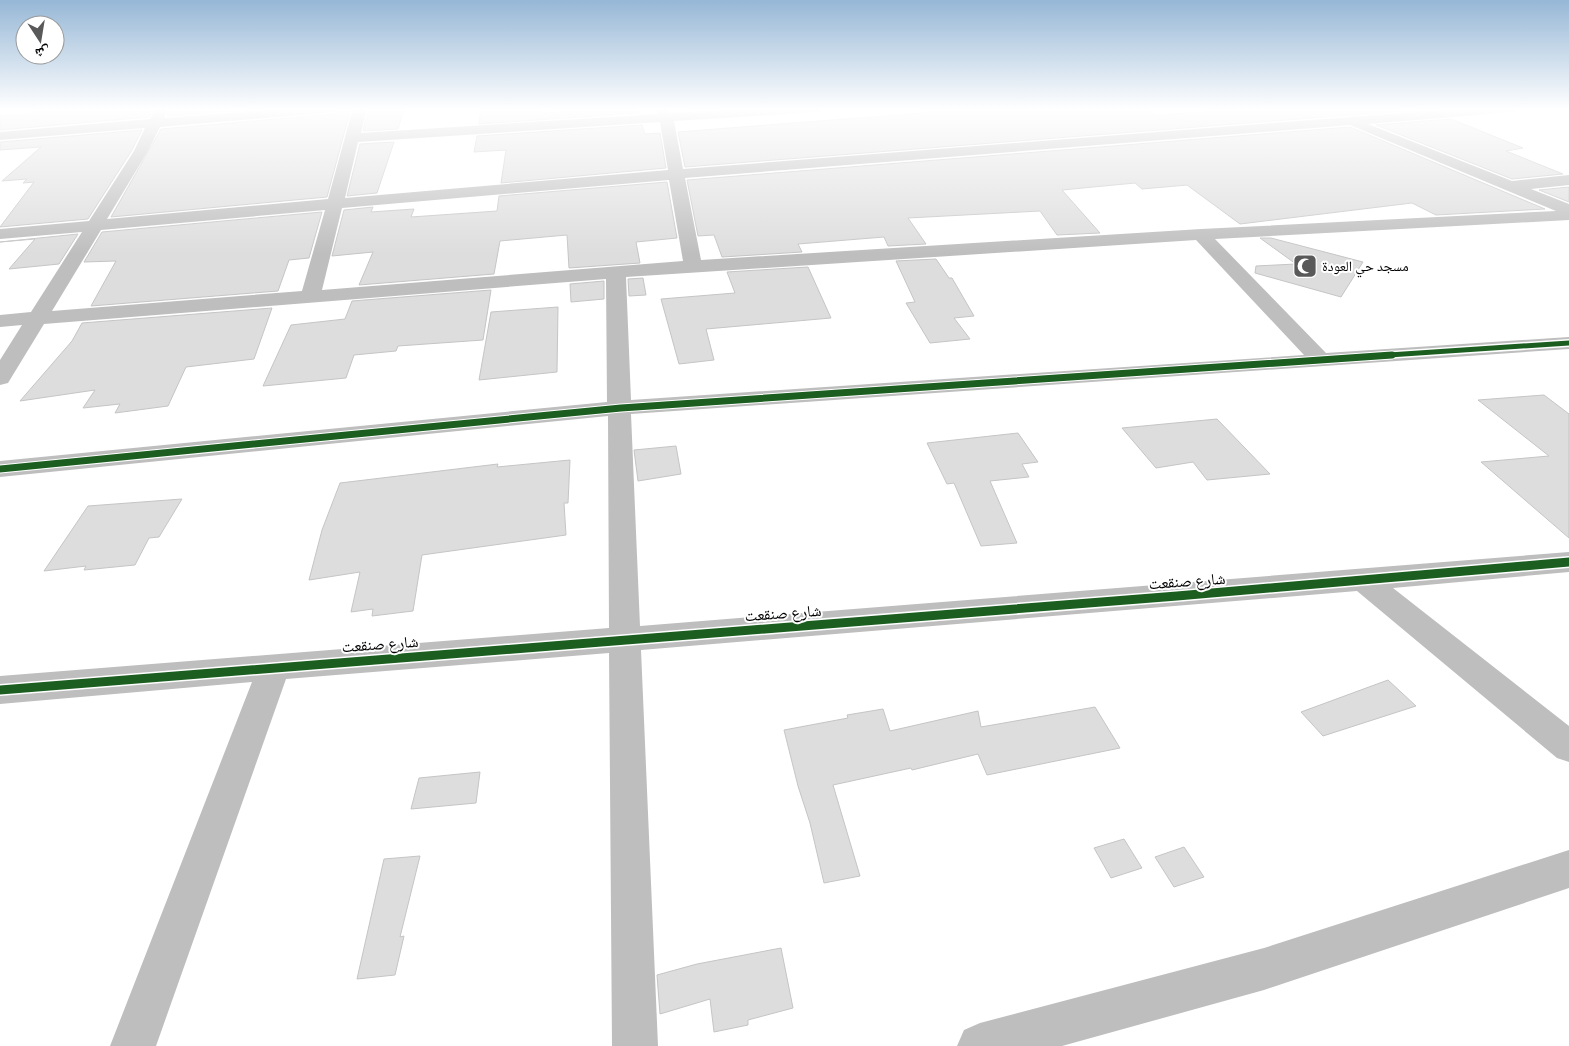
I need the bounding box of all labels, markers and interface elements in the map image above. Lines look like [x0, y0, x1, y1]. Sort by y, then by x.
north arrow [15, 15, 65, 65]
text: ش [33, 42, 52, 63]
mosque icon: مسجد حي العودة [1292, 253, 1318, 279]
place label: مسجد حي العودة [1322, 257, 1409, 278]
street label: شارع صنقعت [1148, 569, 1226, 594]
street label: شارع صنقعت [744, 601, 822, 626]
street label: شارع صنقعت [341, 632, 419, 657]

